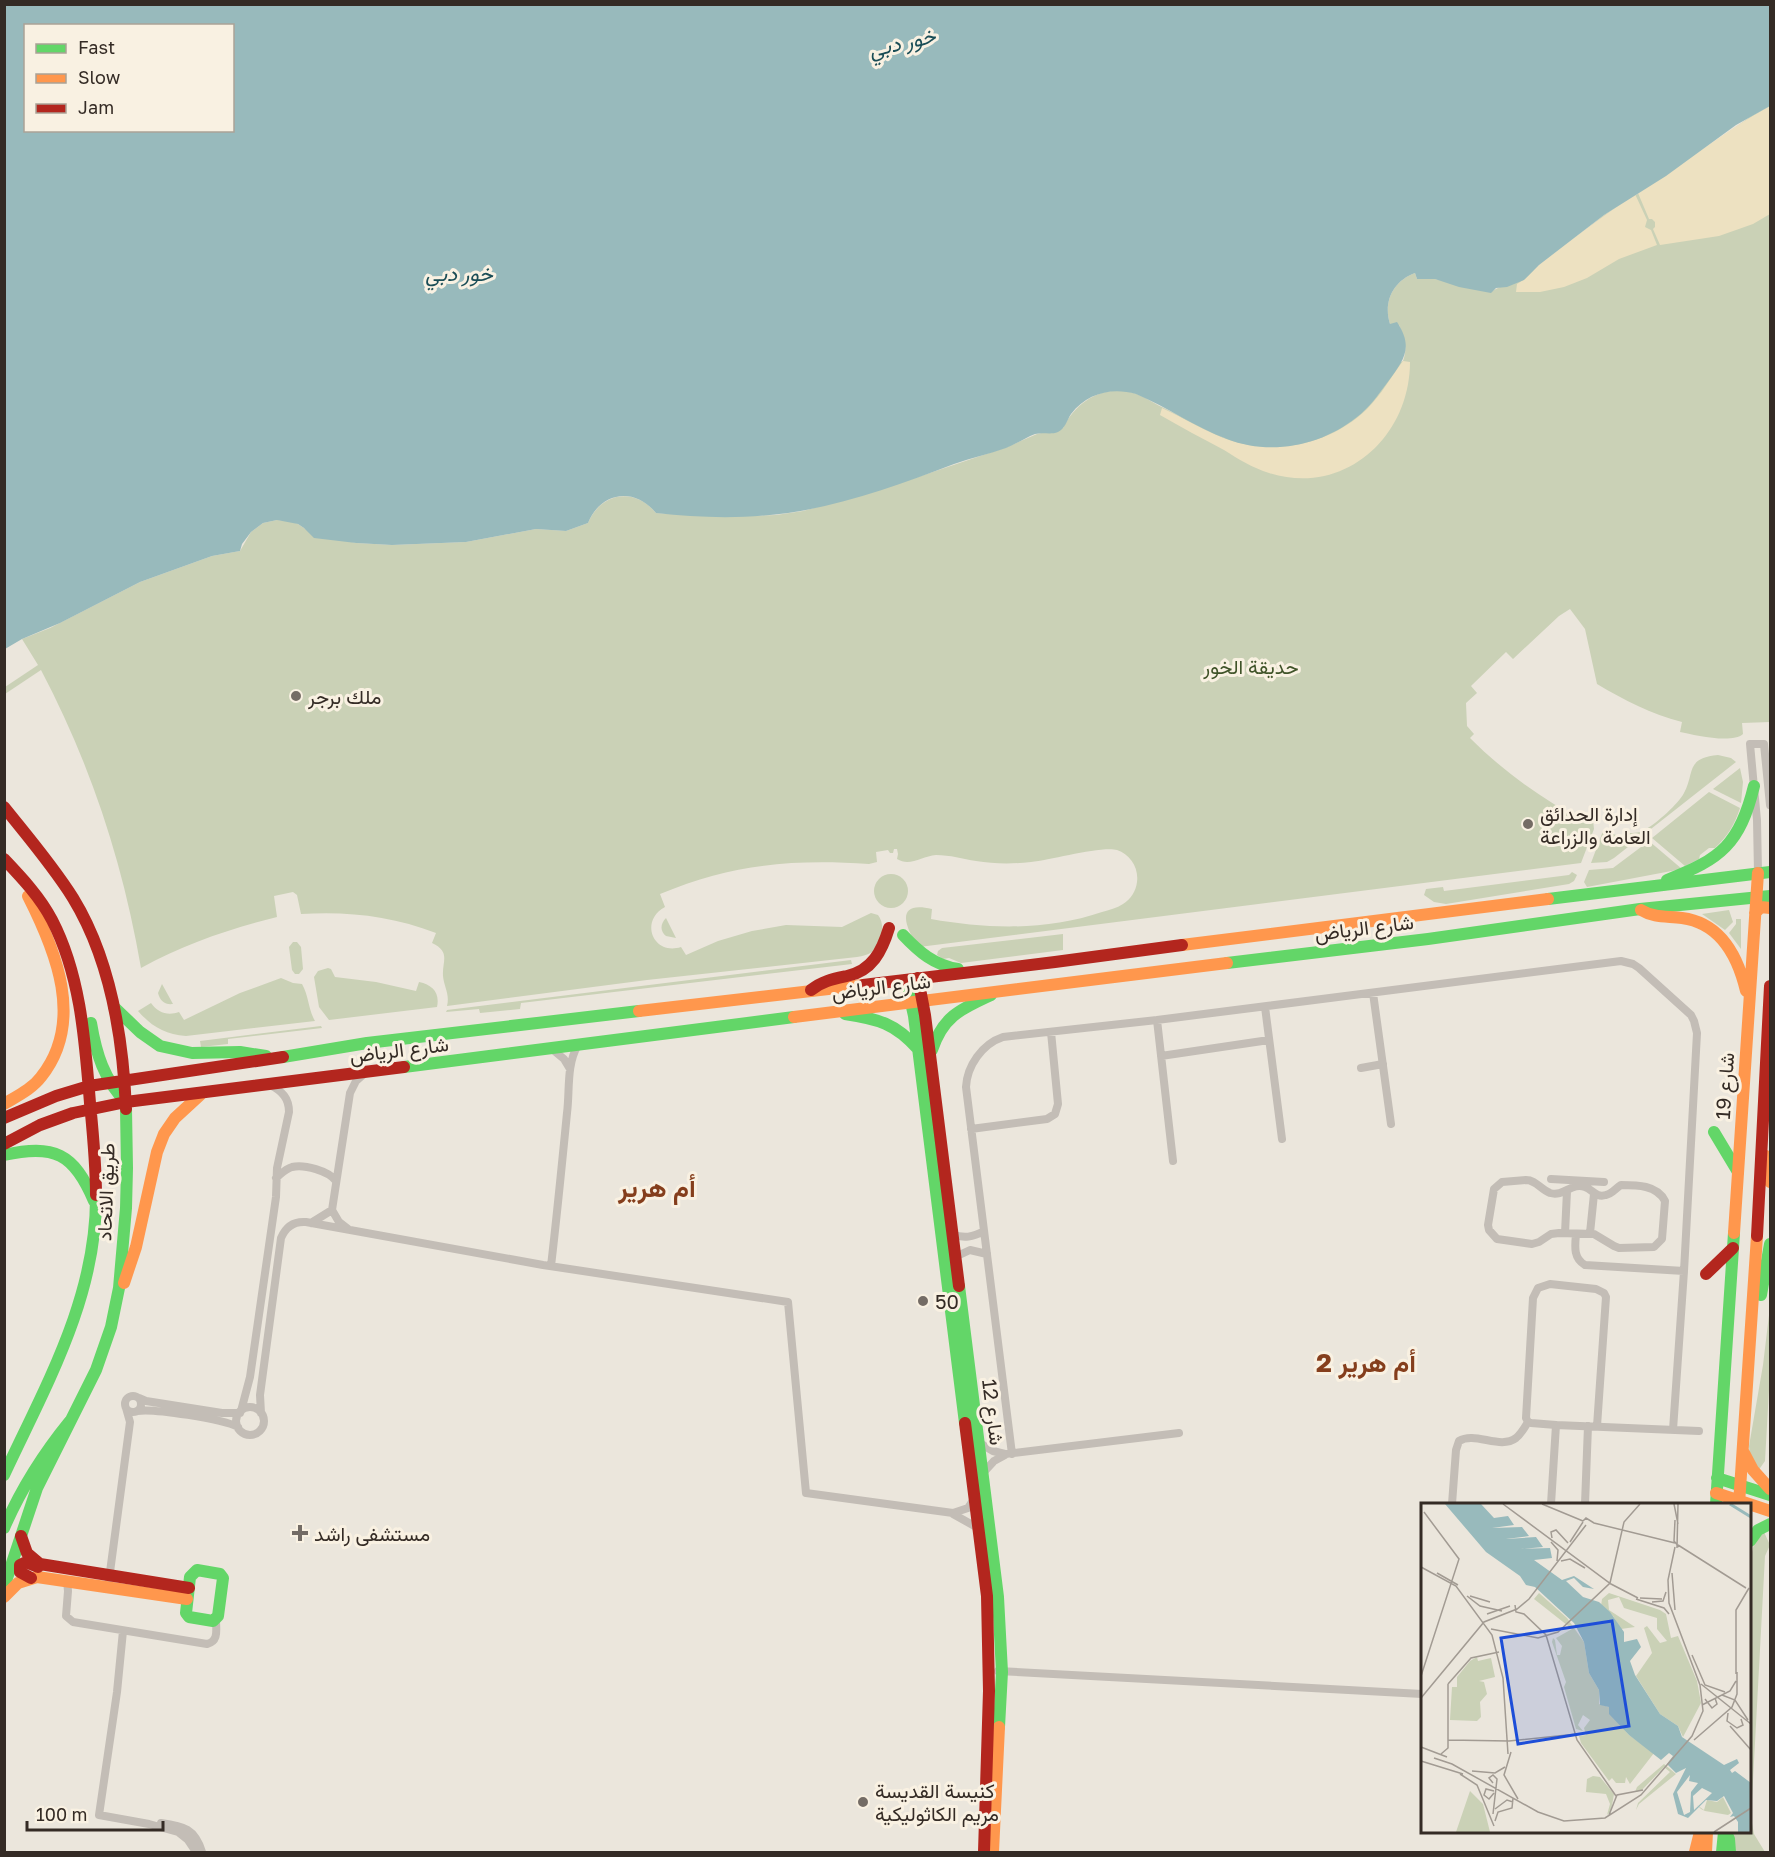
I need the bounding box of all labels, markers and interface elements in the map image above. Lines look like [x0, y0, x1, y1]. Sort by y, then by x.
water label: خور دبي [866, 22, 940, 67]
legend [24, 24, 234, 132]
text: Fast [78, 36, 115, 58]
text: Slow [78, 66, 121, 88]
text: Jam [78, 96, 114, 118]
water label: خور دبي [425, 260, 494, 291]
park label: حديقة الخور [1202, 654, 1299, 680]
place label: ملك برجر [307, 684, 381, 710]
marker: ملك برجر [289, 689, 303, 703]
place label: إدارة الحدائق العامة والزراعة [1540, 801, 1651, 850]
marker: إدارة الحدائق العامة والزراعة [1521, 817, 1535, 831]
street label: شارع الرياض [1313, 909, 1415, 948]
street label: شارع الرياض [830, 968, 932, 1007]
street label: شارع الرياض [348, 1031, 450, 1070]
street label: شارع 19 [1710, 1052, 1741, 1120]
street label: طريق الاتحاد [91, 1143, 121, 1241]
district label: أم هرير [617, 1172, 696, 1205]
place label: 50 [935, 1289, 959, 1313]
marker: 50 [916, 1294, 930, 1308]
district label: أم هرير 2 [1316, 1347, 1416, 1380]
street label: شارع 12 [975, 1378, 1010, 1447]
inset map [1421, 1503, 1751, 1833]
place label: مستشفى راشد [314, 1521, 430, 1547]
marker: مستشفى راشد [291, 1524, 309, 1542]
place label: كنيسة القديسة مريم الكاثوليكية [875, 1778, 999, 1827]
scale bar [27, 1794, 164, 1832]
marker: كنيسة القديسة مريم الكاثوليكية [856, 1795, 870, 1809]
text: 100 m [36, 1803, 87, 1825]

